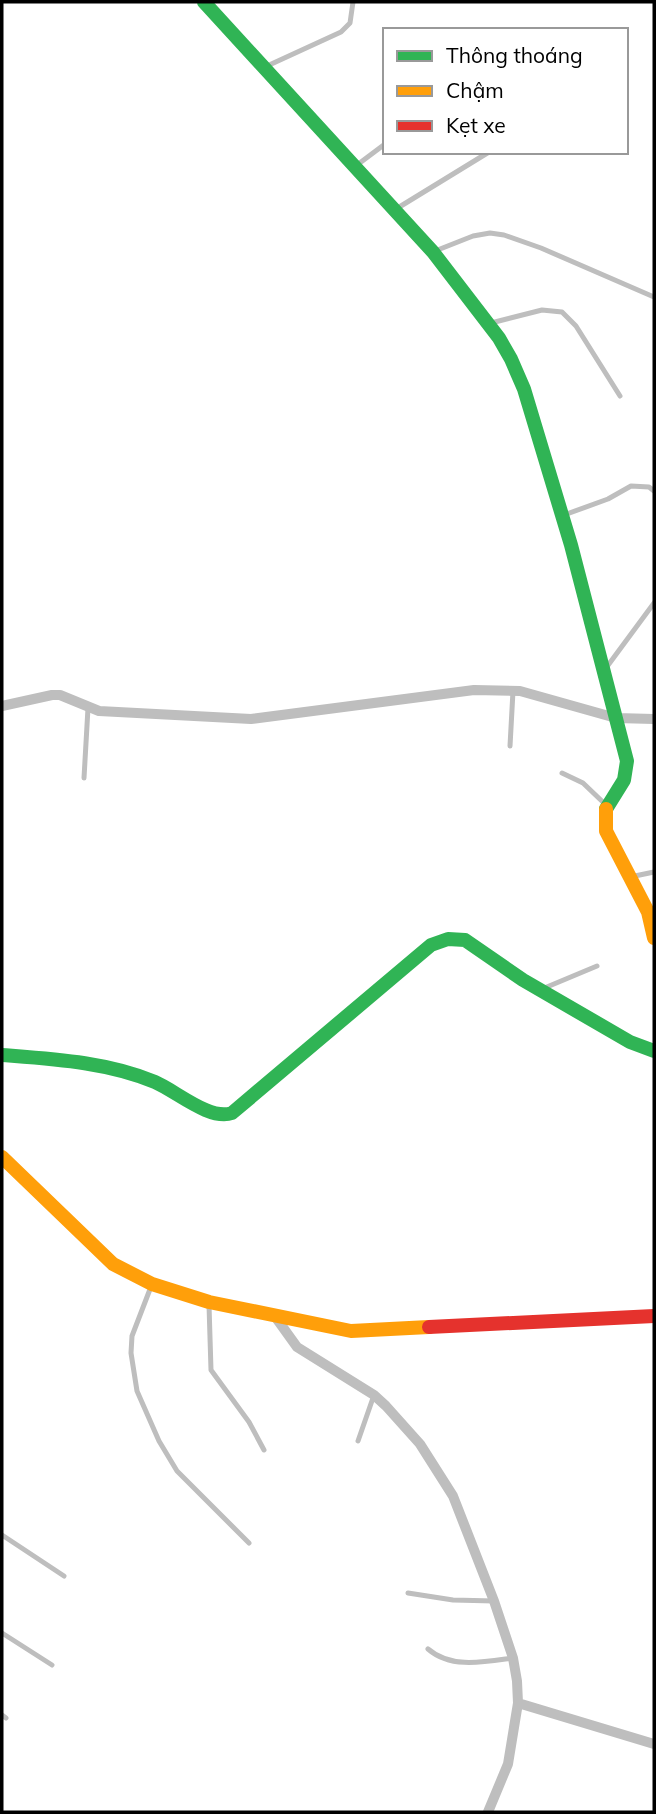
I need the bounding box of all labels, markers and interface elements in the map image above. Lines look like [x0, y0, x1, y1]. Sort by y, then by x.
legend [383, 28, 628, 154]
text: Thông thoáng [446, 42, 583, 68]
text: Chậm [446, 77, 504, 103]
text: Kẹt xe [446, 112, 506, 138]

